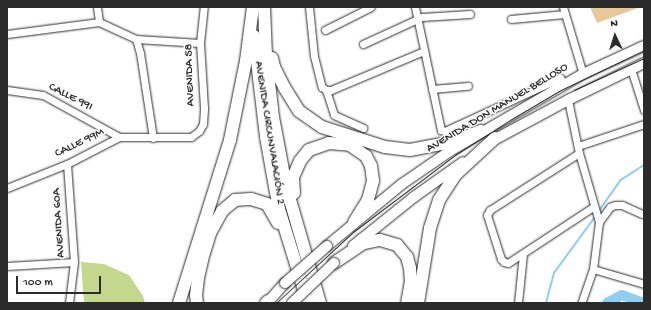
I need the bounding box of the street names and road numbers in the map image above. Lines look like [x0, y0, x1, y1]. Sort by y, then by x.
street label: AVENIDA 58 [183, 43, 199, 107]
street label: AVENIDA CIRCUNVALACIÓN 2 [250, 60, 286, 206]
street label: AVENIDA DON MANUEL BELLOSO [425, 61, 571, 157]
street label: CALLE 99I [46, 81, 94, 115]
street label: CALLE 99M [53, 126, 107, 162]
street label: AVENIDA 60A [50, 188, 70, 258]

